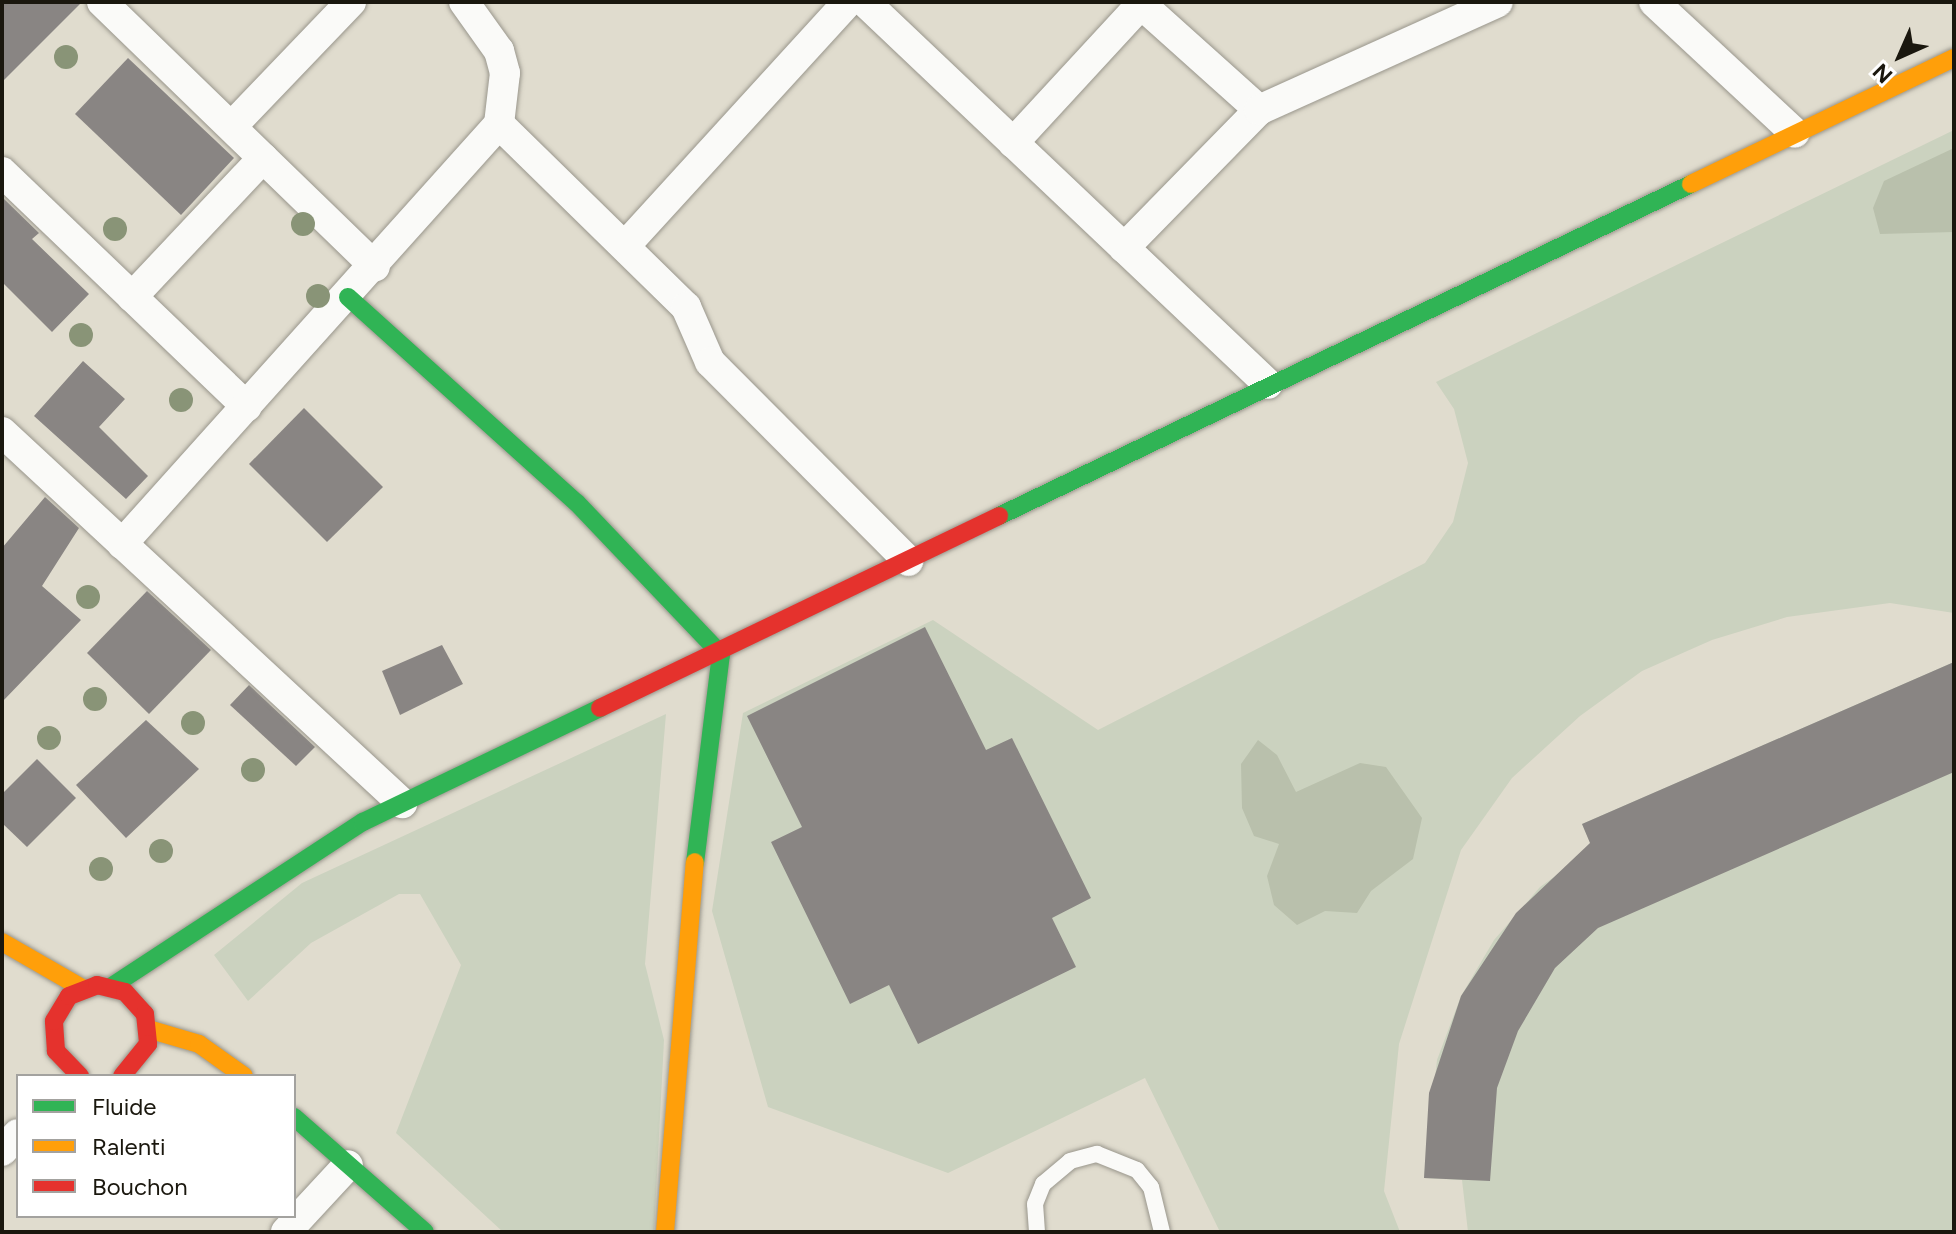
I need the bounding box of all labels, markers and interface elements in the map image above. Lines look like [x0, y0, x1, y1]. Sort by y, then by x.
north arrow [1860, 16, 1940, 96]
text: N [1867, 58, 1898, 89]
legend [16, 1074, 296, 1218]
text: Fluide [92, 1092, 156, 1121]
text: Ralenti [92, 1132, 166, 1161]
text: Bouchon [92, 1172, 188, 1201]

